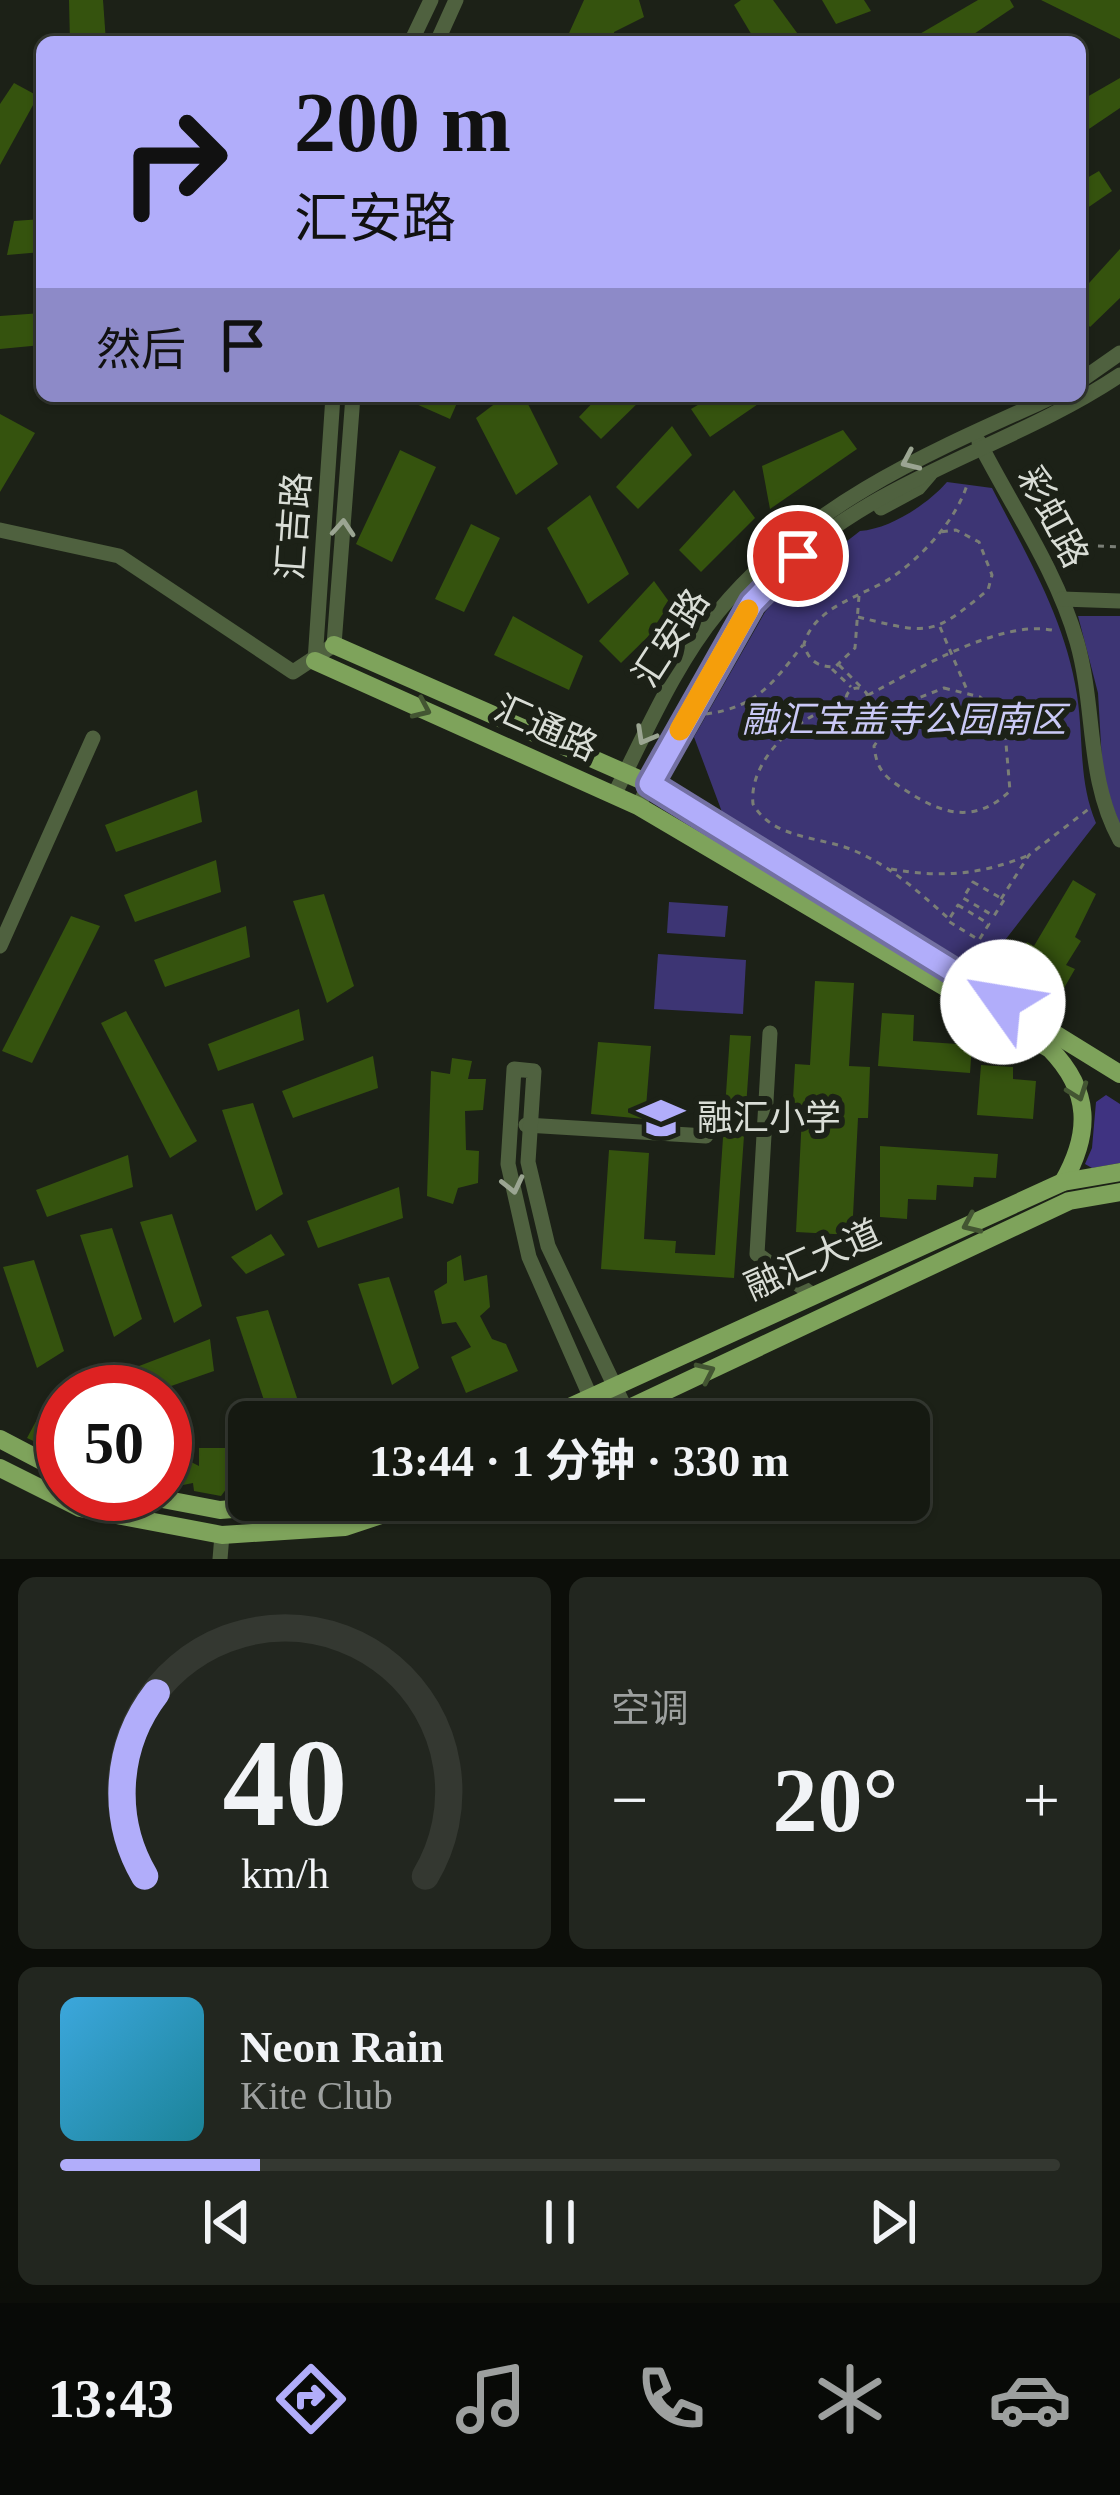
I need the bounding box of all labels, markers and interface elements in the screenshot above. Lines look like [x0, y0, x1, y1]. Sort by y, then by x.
text: 200 m [294, 76, 511, 169]
icon: right [96, 84, 252, 240]
text: 汇安路 [294, 189, 456, 249]
icon: arrive [210, 312, 276, 378]
text: 然后 [96, 325, 186, 375]
one-way arrow [901, 447, 922, 471]
street label: 彩虹路 [1010, 460, 1096, 574]
street label: 汇吉路 [270, 471, 318, 581]
pin [747, 505, 849, 607]
one-way arrow [330, 518, 356, 537]
icon: arrive [765, 523, 831, 589]
street label: 汇安路 [625, 582, 717, 694]
street label: 汇通路 [489, 688, 603, 768]
one-way arrow [410, 694, 431, 718]
park label: 融汇宝盖寺公园南区 [742, 700, 1071, 740]
one-way arrow [636, 724, 659, 745]
position arrow [940, 939, 1066, 1065]
one-way arrow [1064, 1081, 1088, 1102]
school or university icon: 融汇小学 [636, 1093, 686, 1143]
place label: 融汇小学 [697, 1098, 841, 1138]
one-way arrow [500, 1175, 525, 1195]
one-way arrow [962, 1210, 983, 1234]
street label: 融汇大道 [739, 1212, 887, 1308]
one-way arrow [694, 1363, 715, 1386]
speed limit sign: 50 [36, 1365, 192, 1521]
text: 13:44 · 1 分钟 · 330 m [369, 1436, 789, 1486]
text: 空调 [611, 1687, 689, 1730]
text: 40 [222, 1714, 347, 1852]
text: 20° [773, 1751, 899, 1850]
text: − [611, 1763, 648, 1836]
text: + [1023, 1763, 1060, 1836]
text: km/h [240, 1850, 329, 1897]
text: Neon Rain [240, 2022, 444, 2072]
text: Kite Club [240, 2074, 393, 2117]
icon: previous [194, 2189, 260, 2255]
icon: pause [527, 2189, 593, 2255]
icon: next [860, 2189, 926, 2255]
icon: directions [269, 2357, 353, 2441]
icon: music [449, 2357, 533, 2441]
icon: phone [629, 2357, 713, 2441]
icon: climate [808, 2357, 892, 2441]
icon: car [988, 2357, 1072, 2441]
text: 13:43 [48, 2369, 174, 2429]

